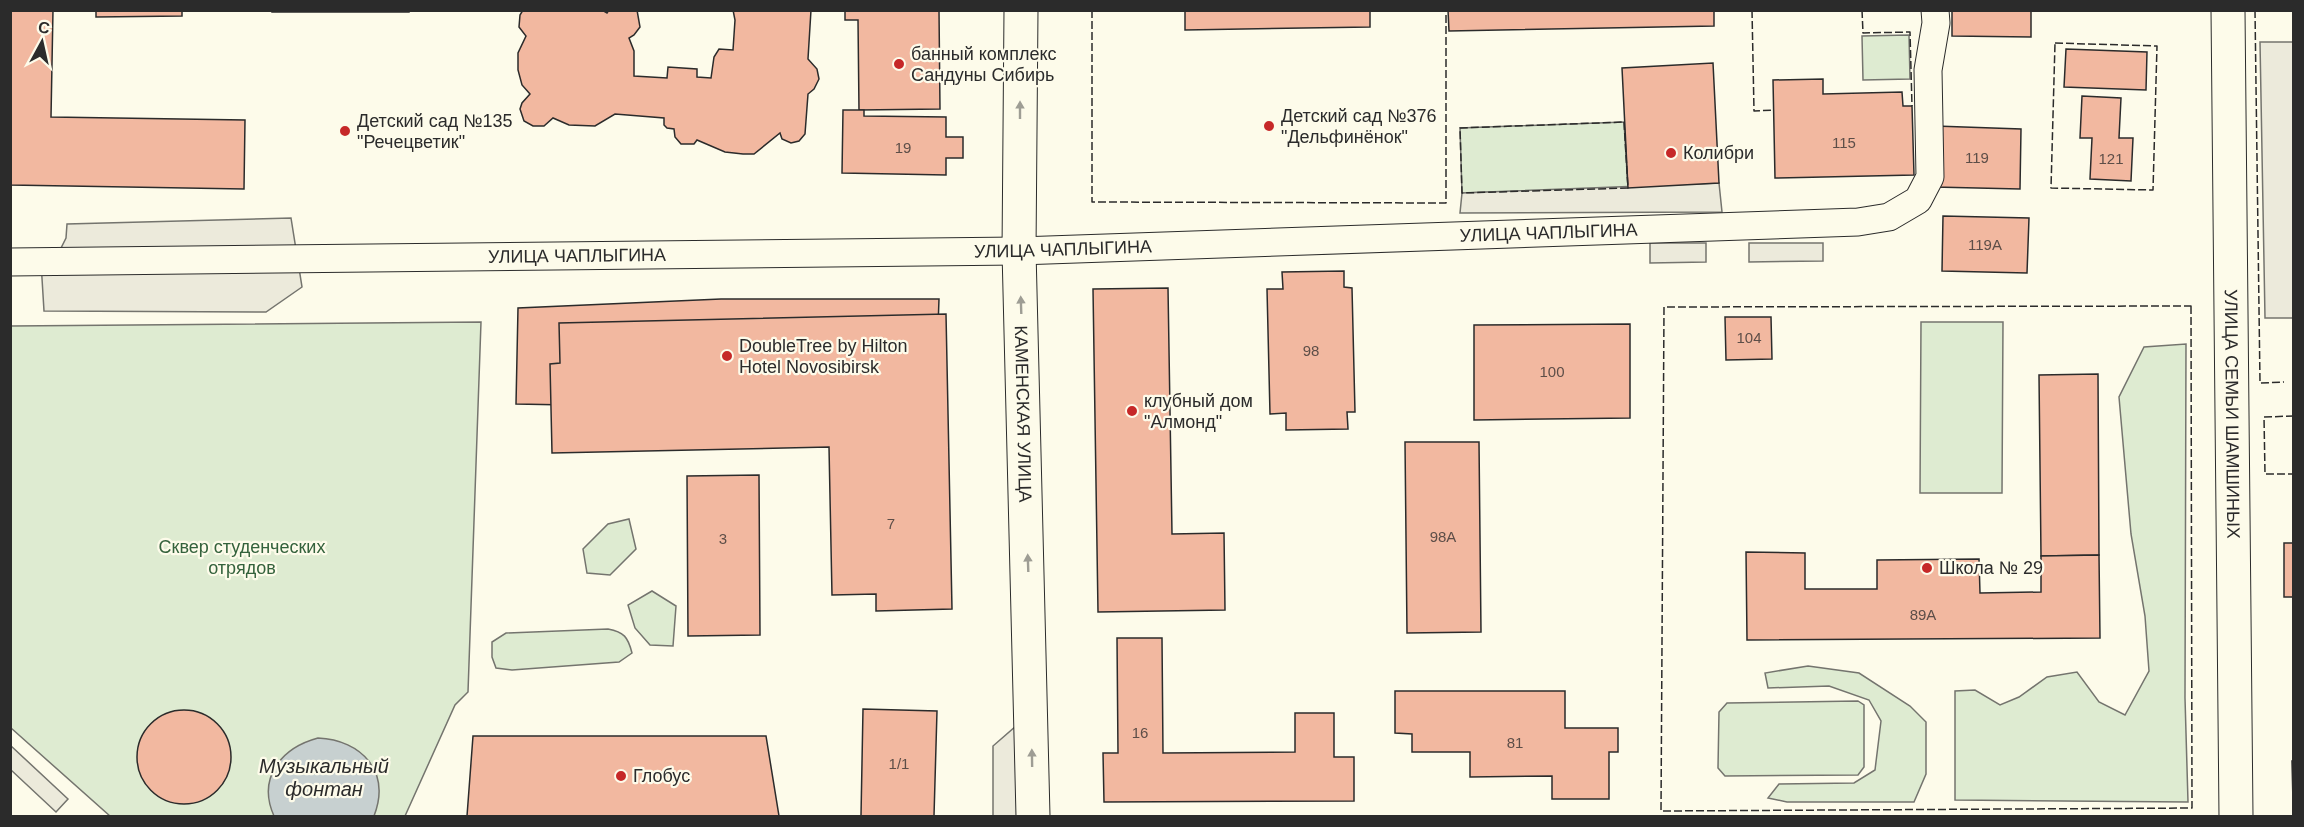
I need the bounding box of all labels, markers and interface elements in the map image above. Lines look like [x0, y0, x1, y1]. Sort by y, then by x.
north arrow [12, 12, 72, 72]
text: С [37, 18, 51, 37]
place label: банный комплекс Сандуны Сибирь [911, 44, 1057, 85]
marker: банный комплекс Сандуны Сибирь [892, 57, 906, 71]
one-way arrow [1015, 101, 1025, 120]
place label: Детский сад №376 "Дельфинёнок" [1281, 106, 1437, 147]
place label: Детский сад №135 "Речецветик" [357, 111, 513, 152]
marker: Детский сад №376 "Дельфинёнок" [1262, 119, 1276, 133]
marker: Детский сад №135 "Речецветик" [338, 124, 352, 138]
house number: 115 [1832, 134, 1856, 151]
house number: 19 [895, 139, 911, 156]
place label: Колибри [1683, 143, 1754, 163]
marker: Колибри [1664, 146, 1678, 160]
house number: 119 [1965, 149, 1989, 166]
house number: 121 [2098, 150, 2124, 167]
street label: УЛИЦА ЧАПЛЫГИНА [1459, 220, 1638, 246]
street label: УЛИЦА ЧАПЛЫГИНА [974, 236, 1152, 261]
house number: 119А [1968, 236, 2002, 253]
street label: УЛИЦА ЧАПЛЫГИНА [488, 245, 666, 267]
street label: УЛИЦА СЕМЬИ ШАМШИНЫХ [2221, 289, 2243, 539]
one-way arrow [1016, 296, 1026, 315]
street label: КАМЕНСКАЯ УЛИЦА [1011, 325, 1035, 503]
house number: 104 [1736, 329, 1762, 346]
place label: DoubleTree by Hilton Hotel Novosibirsk [739, 336, 907, 377]
house number: 98 [1303, 342, 1319, 359]
marker: DoubleTree by Hilton Hotel Novosibirsk [720, 349, 734, 363]
house number: 100 [1539, 363, 1565, 380]
place label: клубный дом "Алмонд" [1144, 391, 1253, 432]
marker: клубный дом "Алмонд" [1125, 404, 1139, 418]
house number: 7 [887, 515, 895, 532]
house number: 98А [1430, 528, 1456, 545]
house number: 3 [719, 530, 727, 547]
park label: Сквер студенческих отрядов [159, 537, 325, 578]
one-way arrow [1023, 554, 1033, 573]
place label: Школа № 29 [1939, 558, 2043, 578]
marker: Школа № 29 [1920, 561, 1934, 575]
house number: 89А [1910, 606, 1936, 623]
house number: 16 [1132, 724, 1148, 741]
house number: 81 [1507, 734, 1523, 751]
one-way arrow [1027, 749, 1037, 768]
water label: Музыкальный фонтан [259, 755, 389, 800]
house number: 1/1 [889, 755, 909, 772]
place label: Глобус [633, 766, 690, 786]
marker: Глобус [614, 769, 628, 783]

